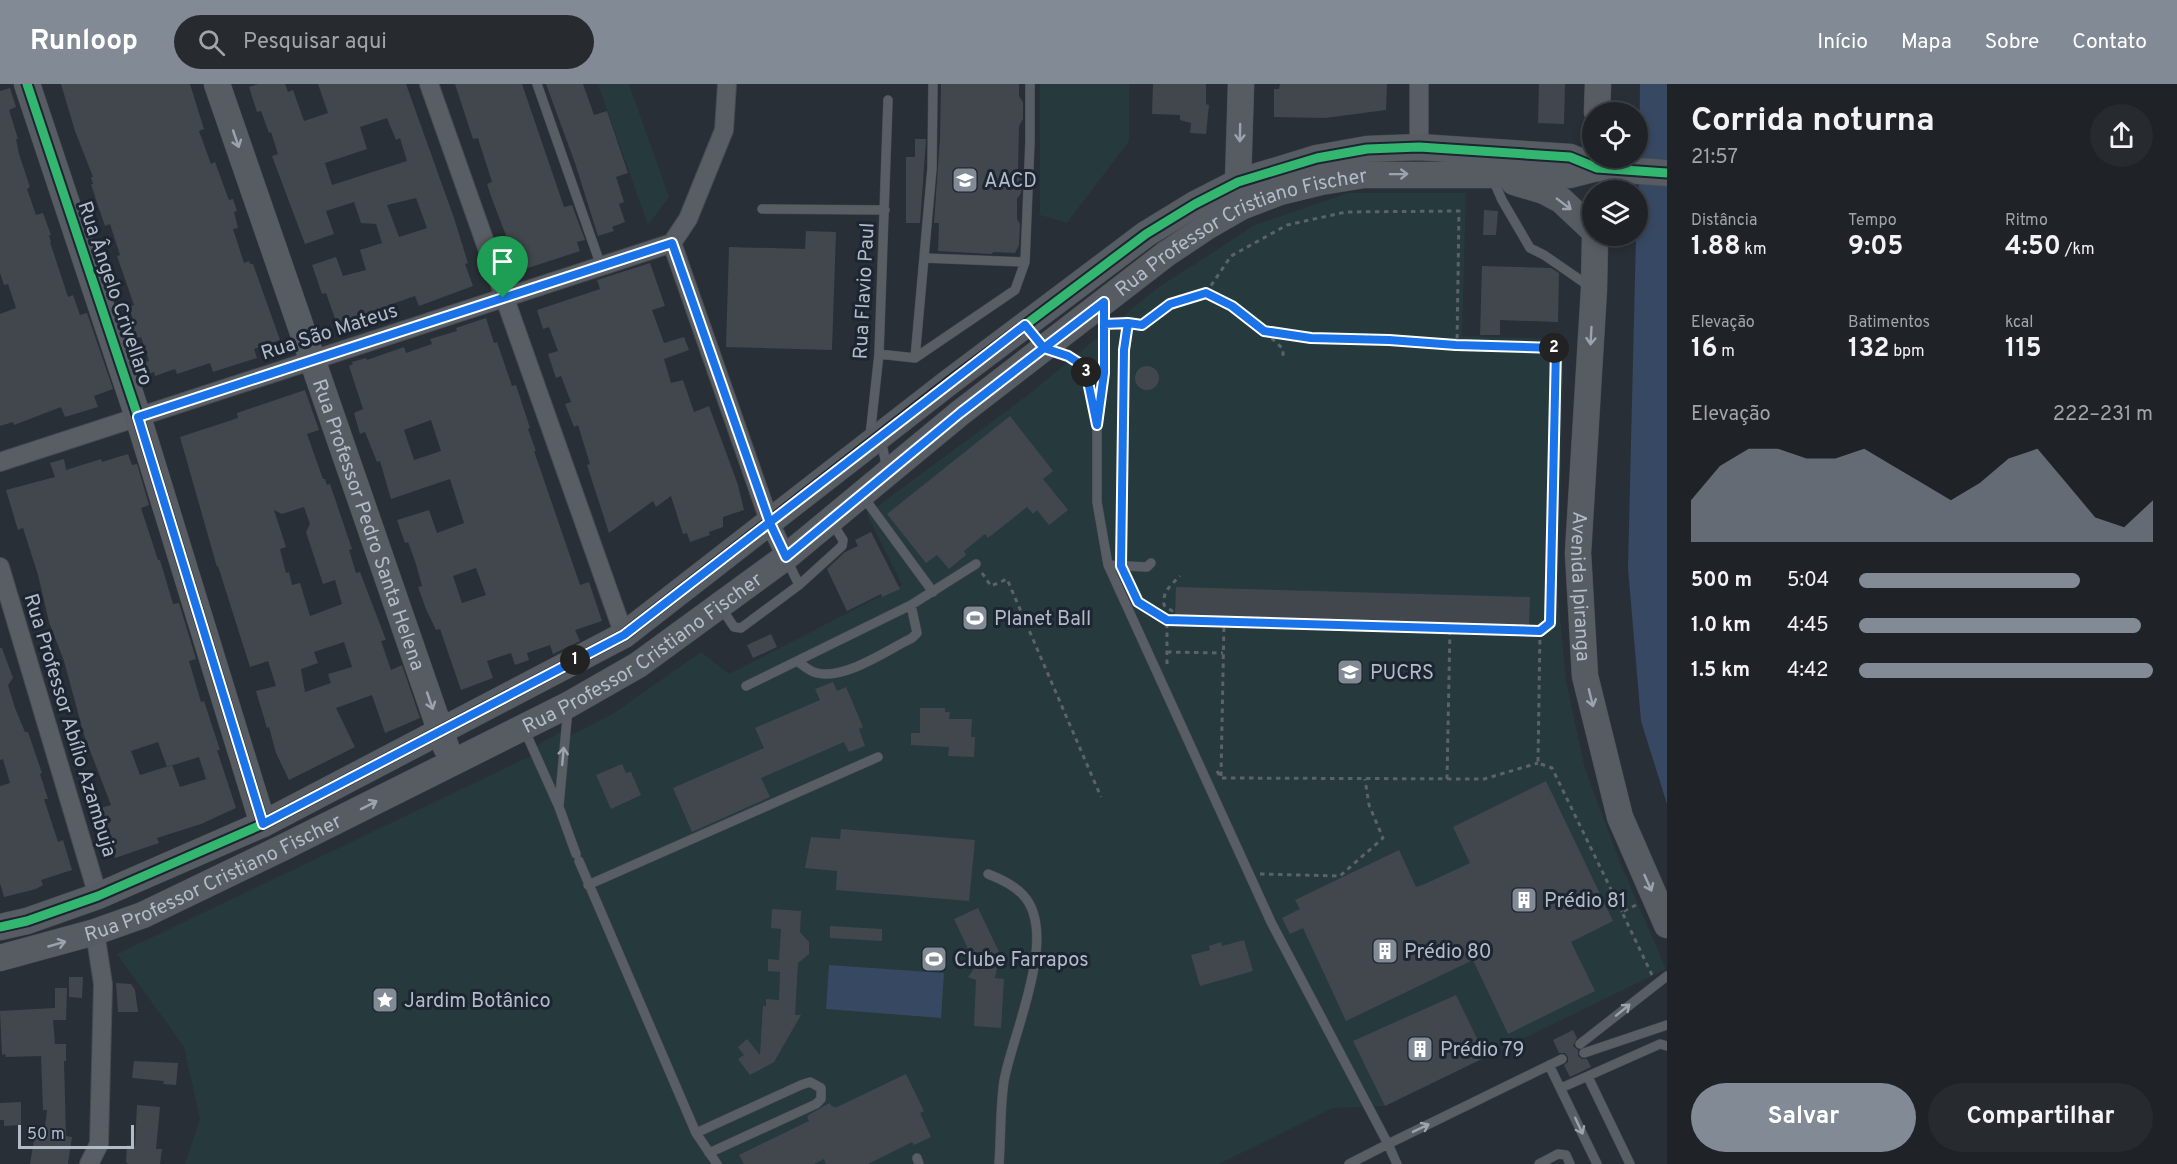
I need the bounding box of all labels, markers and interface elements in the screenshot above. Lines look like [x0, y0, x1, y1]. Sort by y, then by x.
search box [174, 15, 594, 69]
text: Runloop [30, 24, 138, 60]
icon: search [195, 26, 228, 59]
text: Pesquisar aqui [243, 29, 387, 56]
text: Início [1817, 29, 1868, 56]
text: Mapa [1901, 29, 1952, 56]
text: Sobre [1985, 29, 2039, 56]
text: Contato [2072, 29, 2147, 56]
text: Corrida noturna [1691, 101, 1935, 143]
map controls [1582, 102, 1648, 246]
button: locate [1582, 102, 1648, 168]
button: share [2090, 104, 2153, 167]
one-way arrow [1234, 122, 1245, 142]
one-way arrow [231, 129, 242, 148]
text: 21:57 [1691, 145, 1738, 171]
street label: Rua Professor Cristiano Fischer [1110, 164, 1369, 304]
school or university icon: AACD [950, 165, 980, 195]
place label: AACD [984, 169, 1037, 195]
one-way arrow [1389, 169, 1409, 180]
button: layers [1582, 180, 1648, 246]
street label: Rua Ângelo Crivellaro [70, 197, 160, 389]
one-way arrow [1556, 197, 1572, 210]
text: Distância [1691, 211, 1757, 231]
text: Tempo [1848, 211, 1897, 231]
text: Ritmo [2005, 211, 2048, 231]
street label: Rua Flavio Paul [848, 222, 882, 360]
text: 1.88 [1691, 231, 1741, 264]
text: 9:05 [1848, 231, 1903, 264]
text: 4:50 [2005, 231, 2061, 264]
pin [477, 236, 528, 298]
text: km [1741, 240, 1766, 260]
text: /km [2061, 240, 2095, 260]
icon: arrive [486, 245, 519, 278]
street label: Rua São Mateus [258, 299, 401, 367]
text: Elevação [1691, 313, 1755, 333]
text: Batimentos [1848, 313, 1930, 333]
text: kcal [2005, 313, 2033, 333]
one-way arrow [1585, 325, 1596, 345]
pin: 2 [1539, 333, 1569, 363]
text: 16 [1691, 333, 1717, 366]
text: 132 [1848, 333, 1889, 366]
text: 115 [2005, 333, 2042, 366]
text: 2 [1549, 338, 1559, 358]
text: m [1717, 342, 1735, 362]
text: bpm [1889, 342, 1925, 362]
pin: 3 [1071, 357, 1101, 387]
text: 3 [1081, 362, 1091, 382]
street label: Rua Professor Pedro Santa Helena [305, 376, 430, 674]
text: Elevação [1691, 402, 1771, 428]
text: 222–231 m [2053, 402, 2153, 428]
street label: Avenida Ipiranga [1563, 511, 1595, 662]
street label: Rua Professor Cristiano Fischer [519, 567, 768, 741]
text: 500 m [1691, 568, 1752, 594]
text: 5:04 [1787, 568, 1829, 594]
street label: Rua Professor Abílio Azambuja [17, 591, 122, 860]
sports icon: Planet Ball [960, 603, 990, 633]
place label: Planet Ball [994, 607, 1091, 633]
text: 1.0 km [1691, 613, 1751, 639]
text: 4:45 [1787, 613, 1829, 639]
pin: 1 [560, 645, 590, 675]
text: 1 [572, 650, 578, 670]
school or university icon: PUCRS [1335, 657, 1365, 687]
text: 1.5 km [1691, 658, 1750, 684]
text: 4:42 [1787, 658, 1829, 684]
place label: PUCRS [1370, 661, 1434, 687]
one-way arrow [1585, 688, 1597, 707]
one-way arrow [426, 691, 437, 709]
one-way arrow [558, 747, 569, 767]
one-way arrow [359, 799, 377, 810]
street label: Rua Professor Cristiano Fischer [82, 809, 347, 949]
one-way arrow [1643, 874, 1655, 892]
building icon: Prédio 81 [1509, 885, 1539, 915]
place label: Prédio 81 [1544, 889, 1626, 915]
building icon: Prédio 80 [1370, 936, 1400, 966]
one-way arrow [47, 938, 66, 949]
place label: Prédio 80 [1404, 940, 1492, 966]
sports icon: Clube Farrapos [919, 944, 949, 974]
place label: Clube Farrapos [954, 948, 1089, 974]
place icon: Jardim Botânico [370, 985, 400, 1015]
place label: Jardim Botânico [404, 989, 551, 1015]
one-way arrow [1615, 1003, 1631, 1016]
building icon: Prédio 79 [1405, 1034, 1435, 1064]
place label: Prédio 79 [1440, 1038, 1524, 1064]
button: Salvar [1691, 1083, 1916, 1152]
button: Compartilhar [1928, 1083, 2153, 1152]
one-way arrow [1573, 1117, 1585, 1135]
one-way arrow [1411, 1121, 1429, 1133]
scale bar [18, 1122, 134, 1150]
text: 50 m [27, 1125, 65, 1145]

